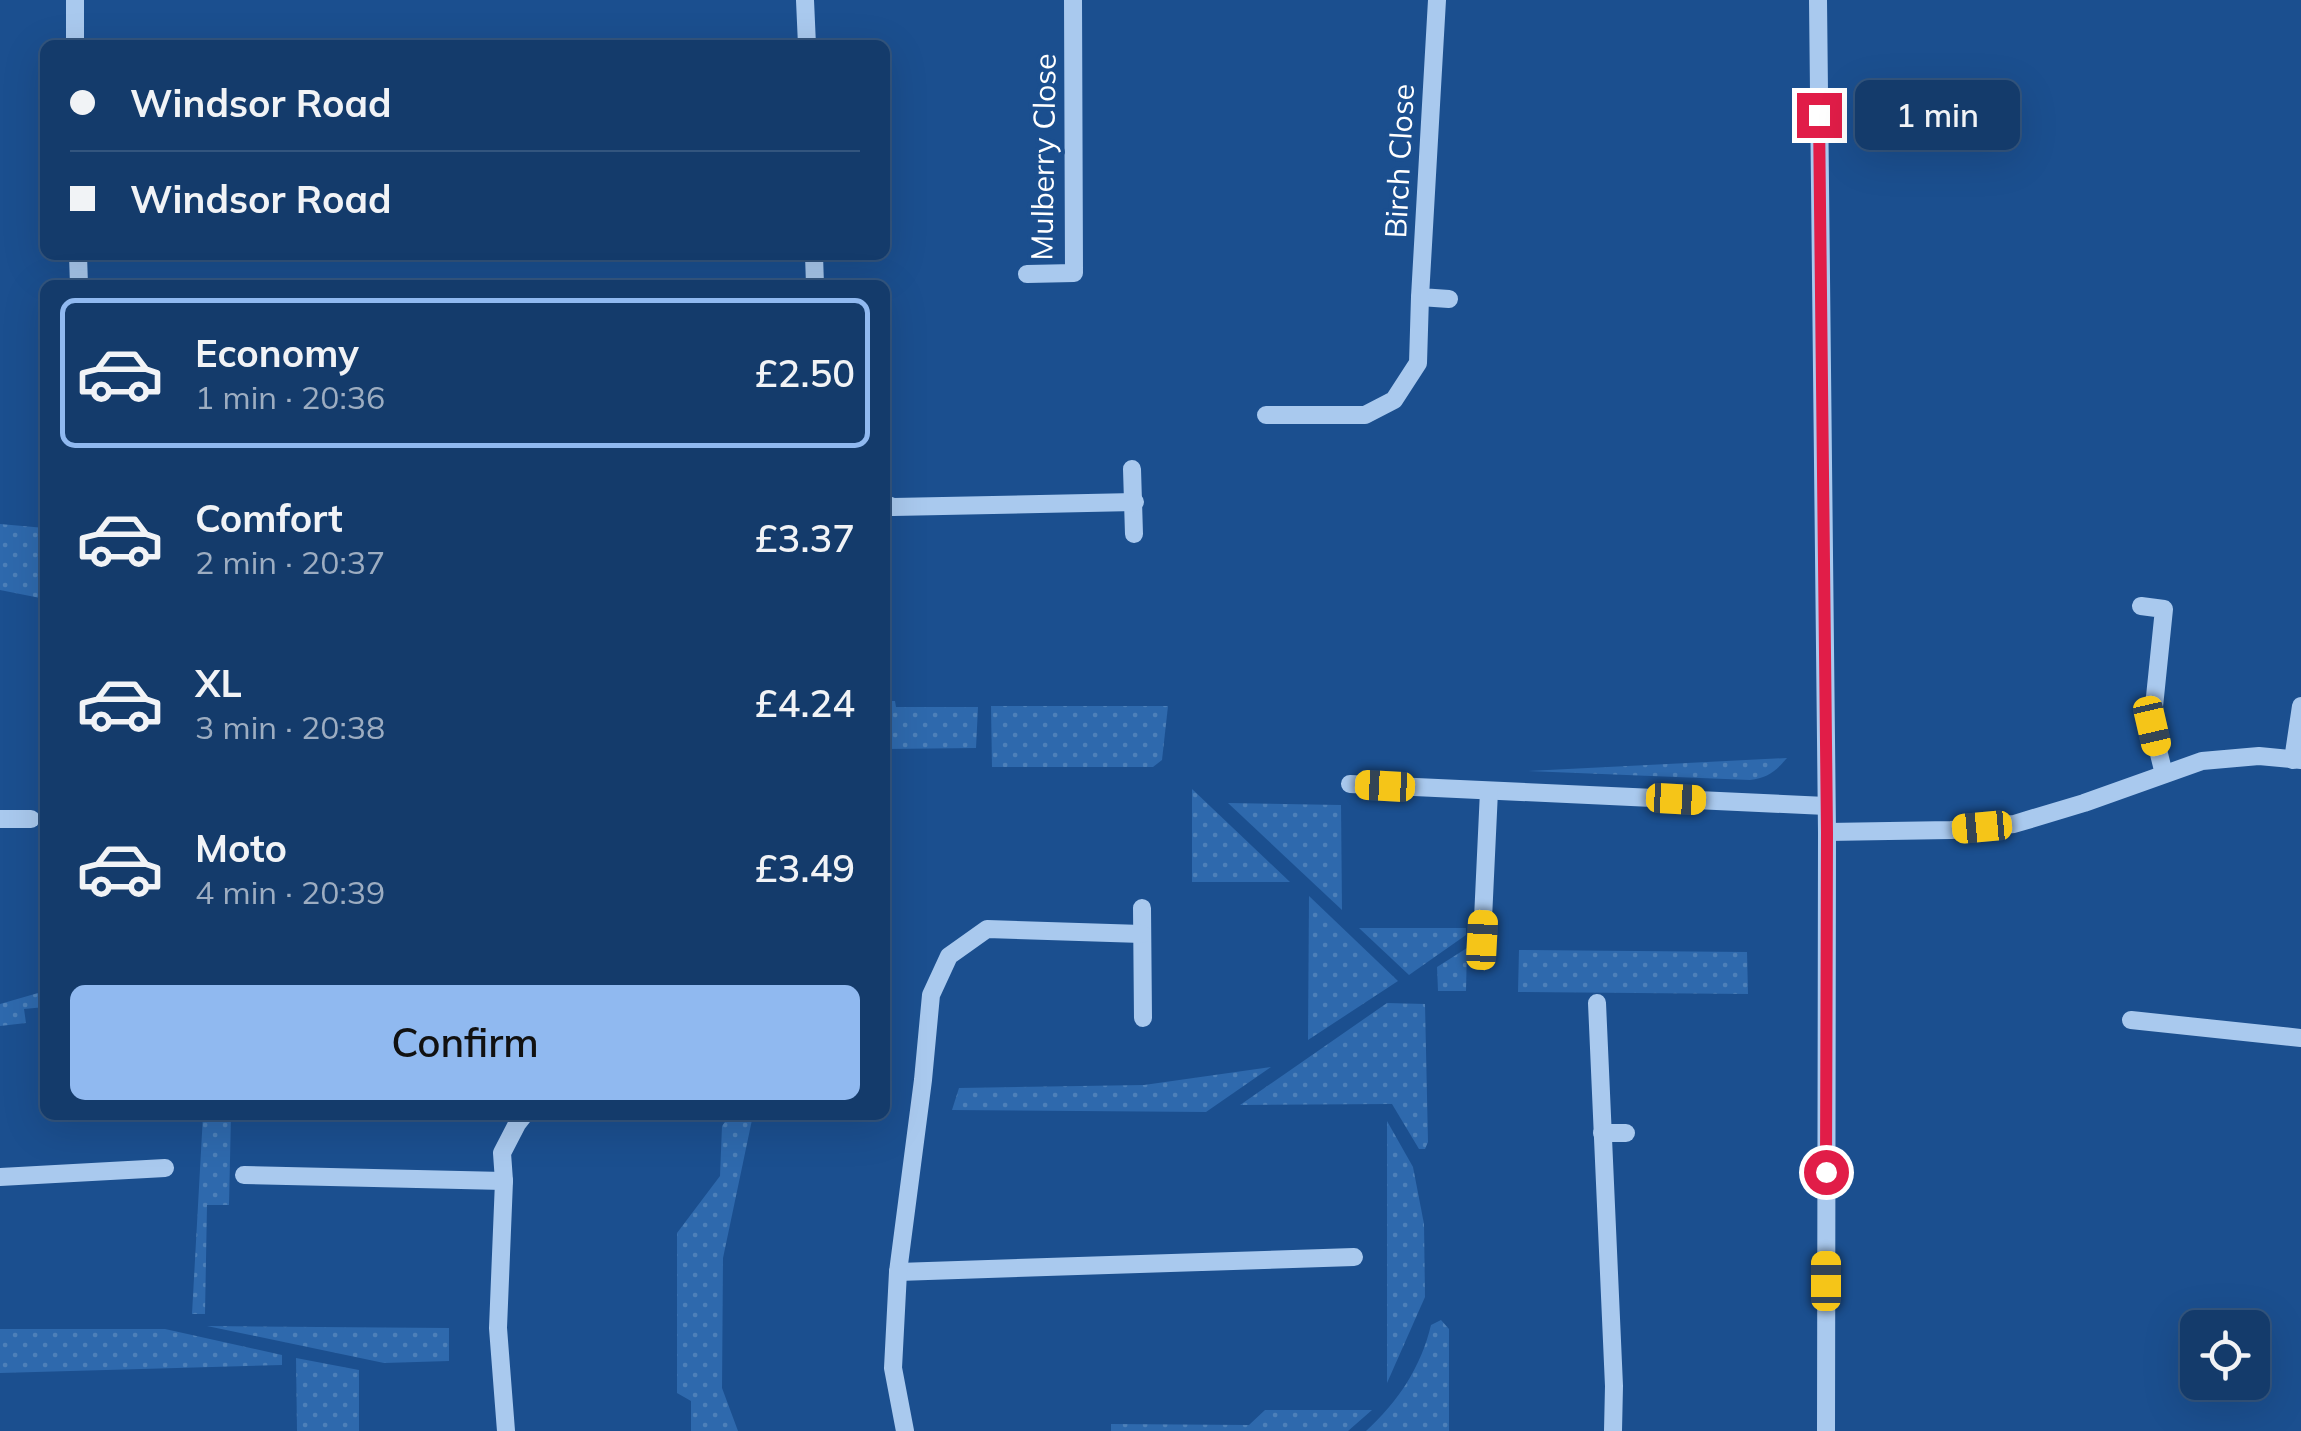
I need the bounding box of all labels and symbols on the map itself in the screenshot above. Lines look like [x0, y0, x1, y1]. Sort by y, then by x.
street label: Mulberry Close [1022, 53, 1064, 261]
callout: 1 min [1854, 80, 2019, 150]
street label: Birch Close [1376, 83, 1422, 239]
route end [1797, 93, 1842, 138]
car [2131, 693, 2173, 759]
car [1354, 769, 1416, 803]
car [1645, 782, 1707, 816]
car [1951, 809, 2013, 845]
car [1465, 909, 1499, 971]
route start [1804, 1150, 1849, 1195]
car [1811, 1251, 1841, 1311]

